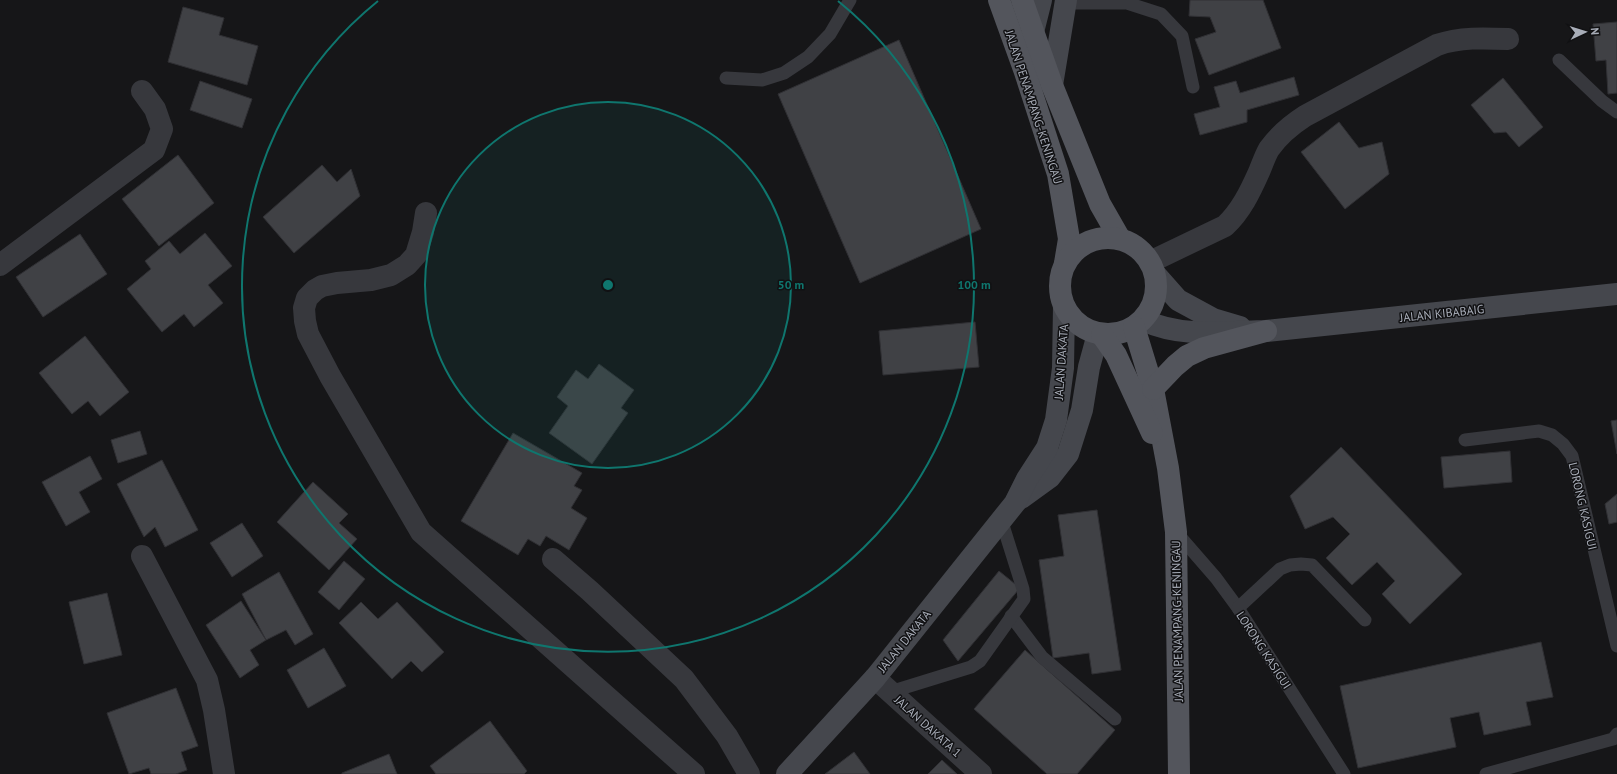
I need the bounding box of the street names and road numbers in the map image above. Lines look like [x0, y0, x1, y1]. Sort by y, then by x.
street label: JALAN PENAMPANG-KENINGAU [1002, 27, 1066, 186]
street label: JALAN KIBABAIG [1398, 301, 1485, 325]
street label: JALAN DAKATA [1051, 324, 1071, 401]
street label: LORONG KASIGUI [1566, 461, 1600, 551]
street label: JALAN PENAMPANG-KENINGAU [1168, 540, 1186, 703]
street label: JALAN DAKATA [874, 607, 934, 676]
street label: LORONG KASIGUI [1233, 608, 1295, 692]
street label: JALAN DAKATA 1 [891, 691, 965, 760]

